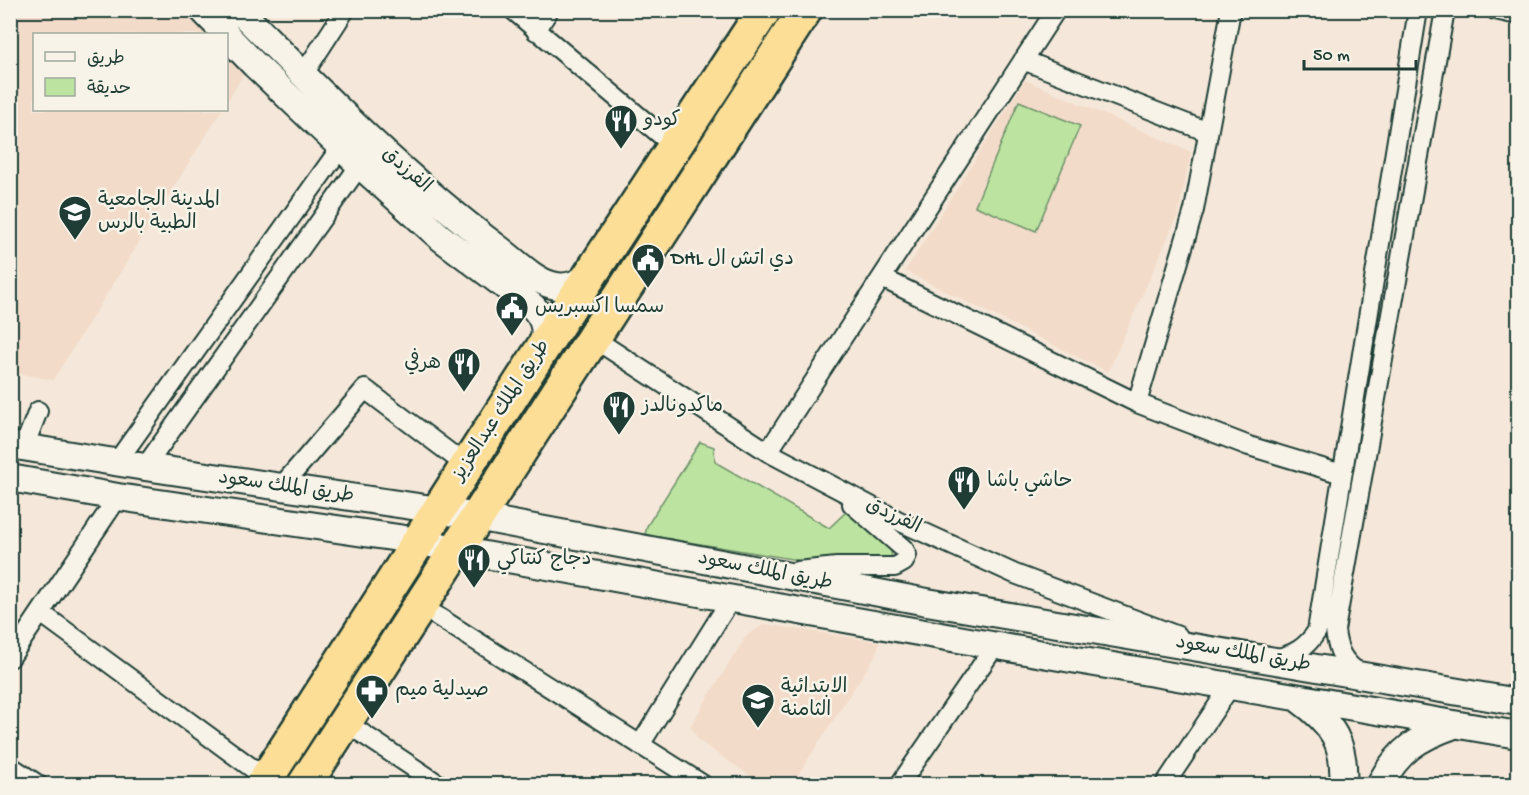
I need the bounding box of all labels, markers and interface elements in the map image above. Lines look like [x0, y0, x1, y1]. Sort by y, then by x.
legend [33, 33, 228, 111]
scale bar [1304, 33, 1416, 71]
text: 50 m [1313, 46, 1350, 67]
text: طريق [87, 49, 125, 70]
text: حديقة [87, 79, 131, 100]
restaurant icon: كودو [603, 103, 639, 150]
place label: كودو [642, 109, 681, 133]
street label: الفرزدق [377, 142, 436, 199]
place label: المدينة الجامعية الطبية بالرس [98, 189, 220, 236]
school or university icon: المدينة الجامعية الطبية بالرس [57, 194, 93, 241]
public building icon: DHL دي اتش ال [630, 242, 666, 289]
place label: DHL دي اتش ال [669, 248, 794, 272]
public building icon: سمسا اكسبريس [494, 290, 530, 337]
place label: سمسا اكسبريس [535, 296, 664, 320]
street label: طريق الملك عبدالعزيز [446, 336, 556, 487]
restaurant icon: هرفي [446, 346, 482, 393]
place label: هرفي [404, 348, 441, 376]
restaurant icon: ماكدونالدز [601, 389, 637, 436]
place label: ماكدونالدز [640, 395, 723, 419]
restaurant icon: حاشي باشا [946, 464, 982, 511]
street label: طريق الملك سعود [217, 466, 356, 509]
place label: حاشي باشا [987, 470, 1072, 497]
street label: الفرزدق [862, 493, 925, 540]
restaurant icon: دجاج كنتاكي [456, 542, 492, 589]
street label: طريق الملك سعود [696, 547, 835, 596]
place label: دجاج كنتاكي [497, 548, 591, 575]
street label: طريق الملك سعود [1174, 631, 1313, 678]
pharmacy icon: صيدلية ميم [354, 673, 390, 720]
place label: الابتدائية الثامنة [781, 676, 847, 723]
place label: صيدلية ميم [395, 679, 489, 703]
school or university icon: الابتدائية الثامنة [740, 682, 776, 729]

